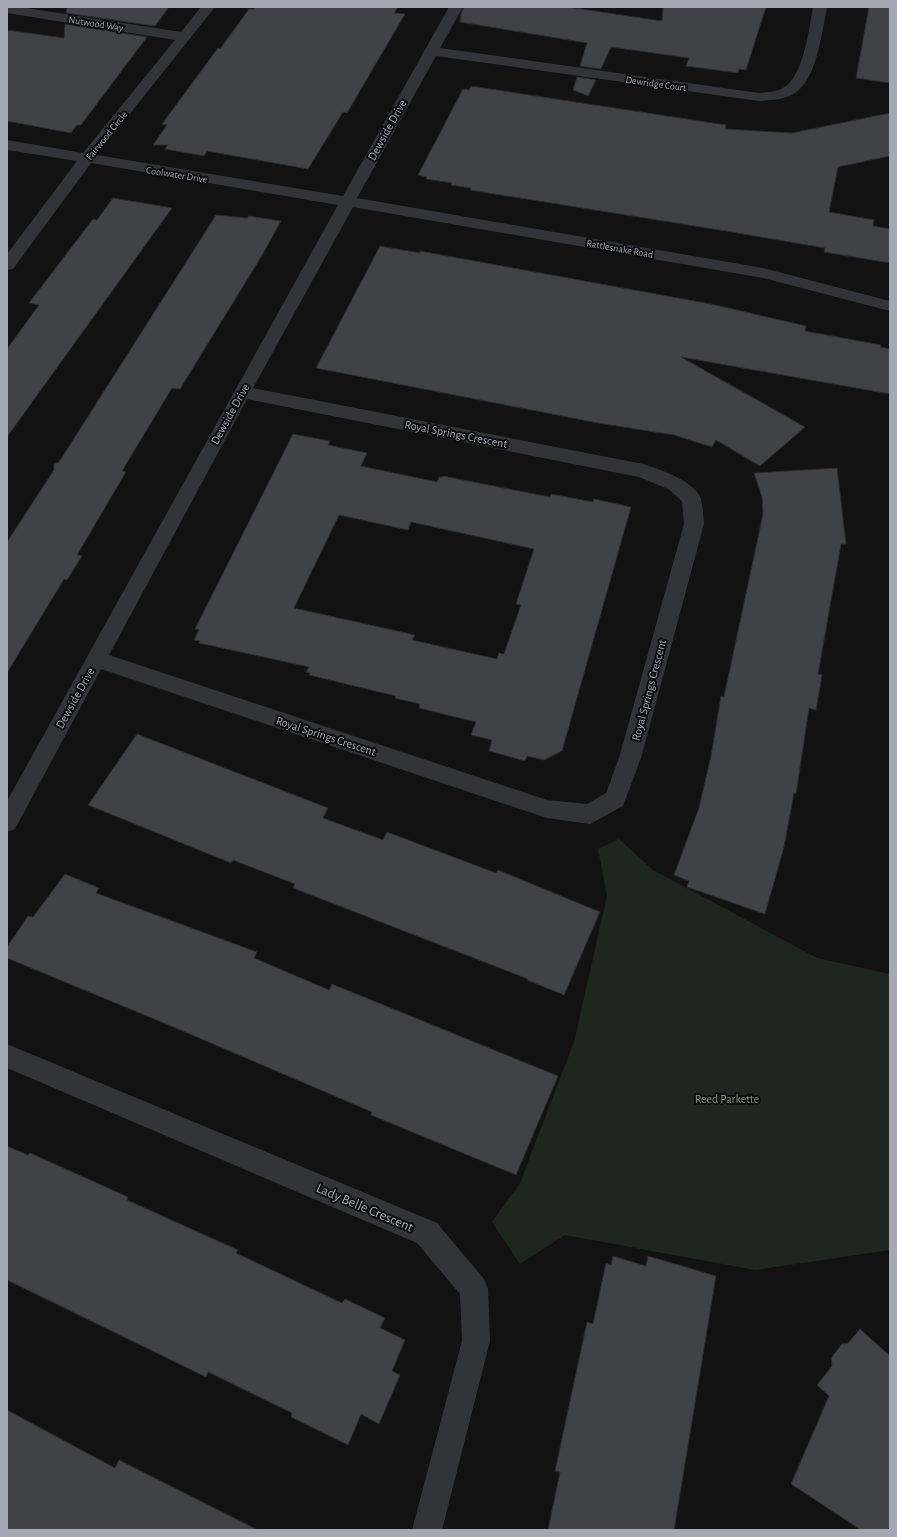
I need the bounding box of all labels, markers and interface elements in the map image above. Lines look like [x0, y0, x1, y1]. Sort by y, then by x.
street label: Nutwood Way [68, 15, 125, 33]
street label: Dewridge Court [625, 75, 688, 93]
street label: Dewside Drive [365, 98, 409, 162]
street label: Fairwood Circle [84, 109, 130, 162]
street label: Coolwater Drive [146, 165, 209, 185]
street label: Rattlesnake Road [586, 238, 654, 260]
street label: Dewside Drive [208, 382, 252, 446]
street label: Royal Springs Crescent [403, 418, 508, 451]
street label: Royal Springs Crescent [630, 638, 669, 742]
street label: Dewside Drive [53, 666, 97, 730]
street label: Royal Springs Crescent [274, 714, 378, 759]
park label: Reed Parkette [695, 1093, 759, 1105]
street label: Lady Belle Crescent [314, 1181, 416, 1235]

